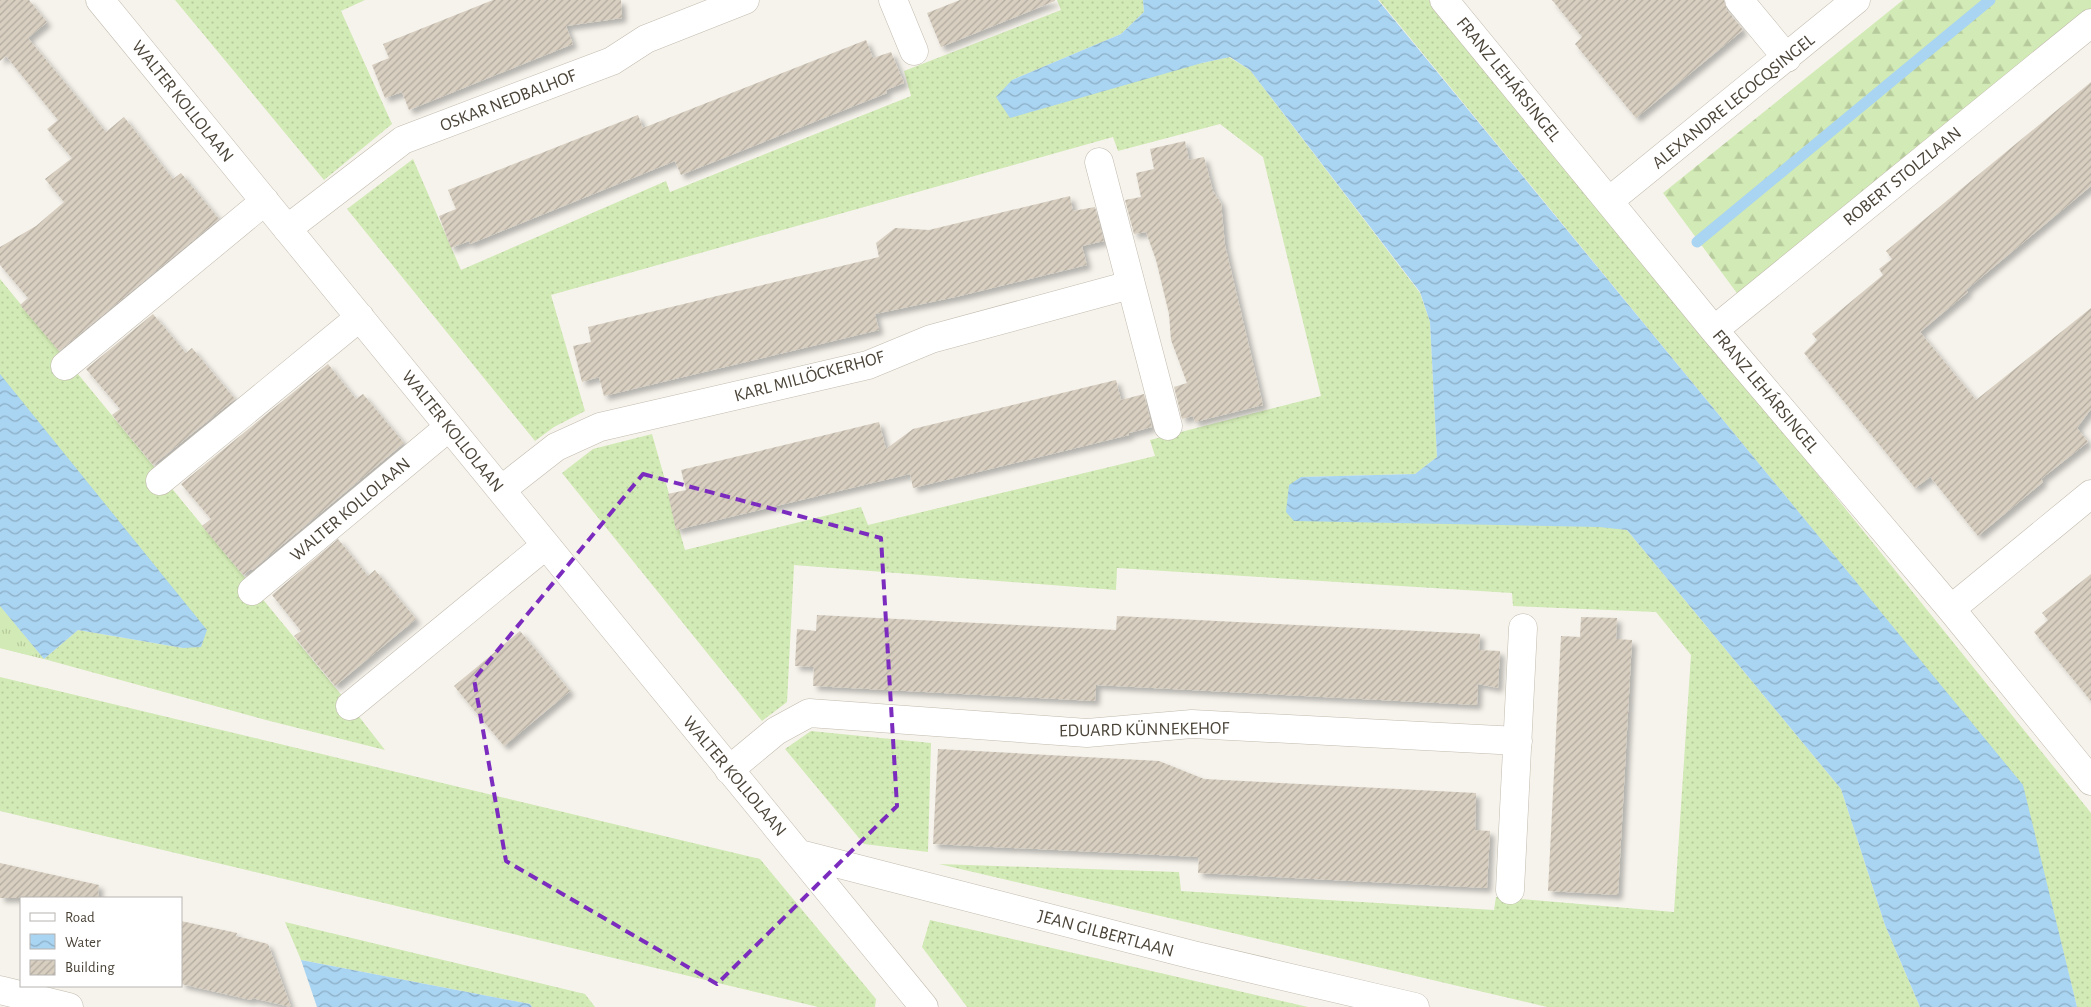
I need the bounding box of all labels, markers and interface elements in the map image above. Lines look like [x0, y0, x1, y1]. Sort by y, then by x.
street label: FRANZ LEHÁRSINGEL [1453, 12, 1566, 146]
street label: ALEXANDRE LECOCQSINGEL [1649, 31, 1819, 173]
street label: WALTER KOLLOLAAN [128, 38, 237, 166]
street label: OSKAR NEDBALHOF [438, 67, 579, 135]
street label: ROBERT STOLZLAAN [1840, 124, 1965, 230]
street label: FRANZ LEHÁRSINGEL [1709, 325, 1824, 457]
street label: KARL MILLÖCKERHOF [732, 346, 886, 406]
street label: WALTER KOLLOLAAN [398, 368, 507, 496]
street label: WALTER KOLLOLAAN [287, 455, 414, 565]
street label: WALTER KOLLOLAAN [679, 713, 789, 840]
street label: EDUARD KÜNNEKEHOF [1059, 718, 1230, 740]
legend [20, 897, 182, 987]
street label: JEAN GILBERTLAAN [1036, 907, 1176, 961]
text: Road [65, 910, 95, 925]
text: Water [65, 935, 101, 950]
text: Building [65, 960, 115, 975]

